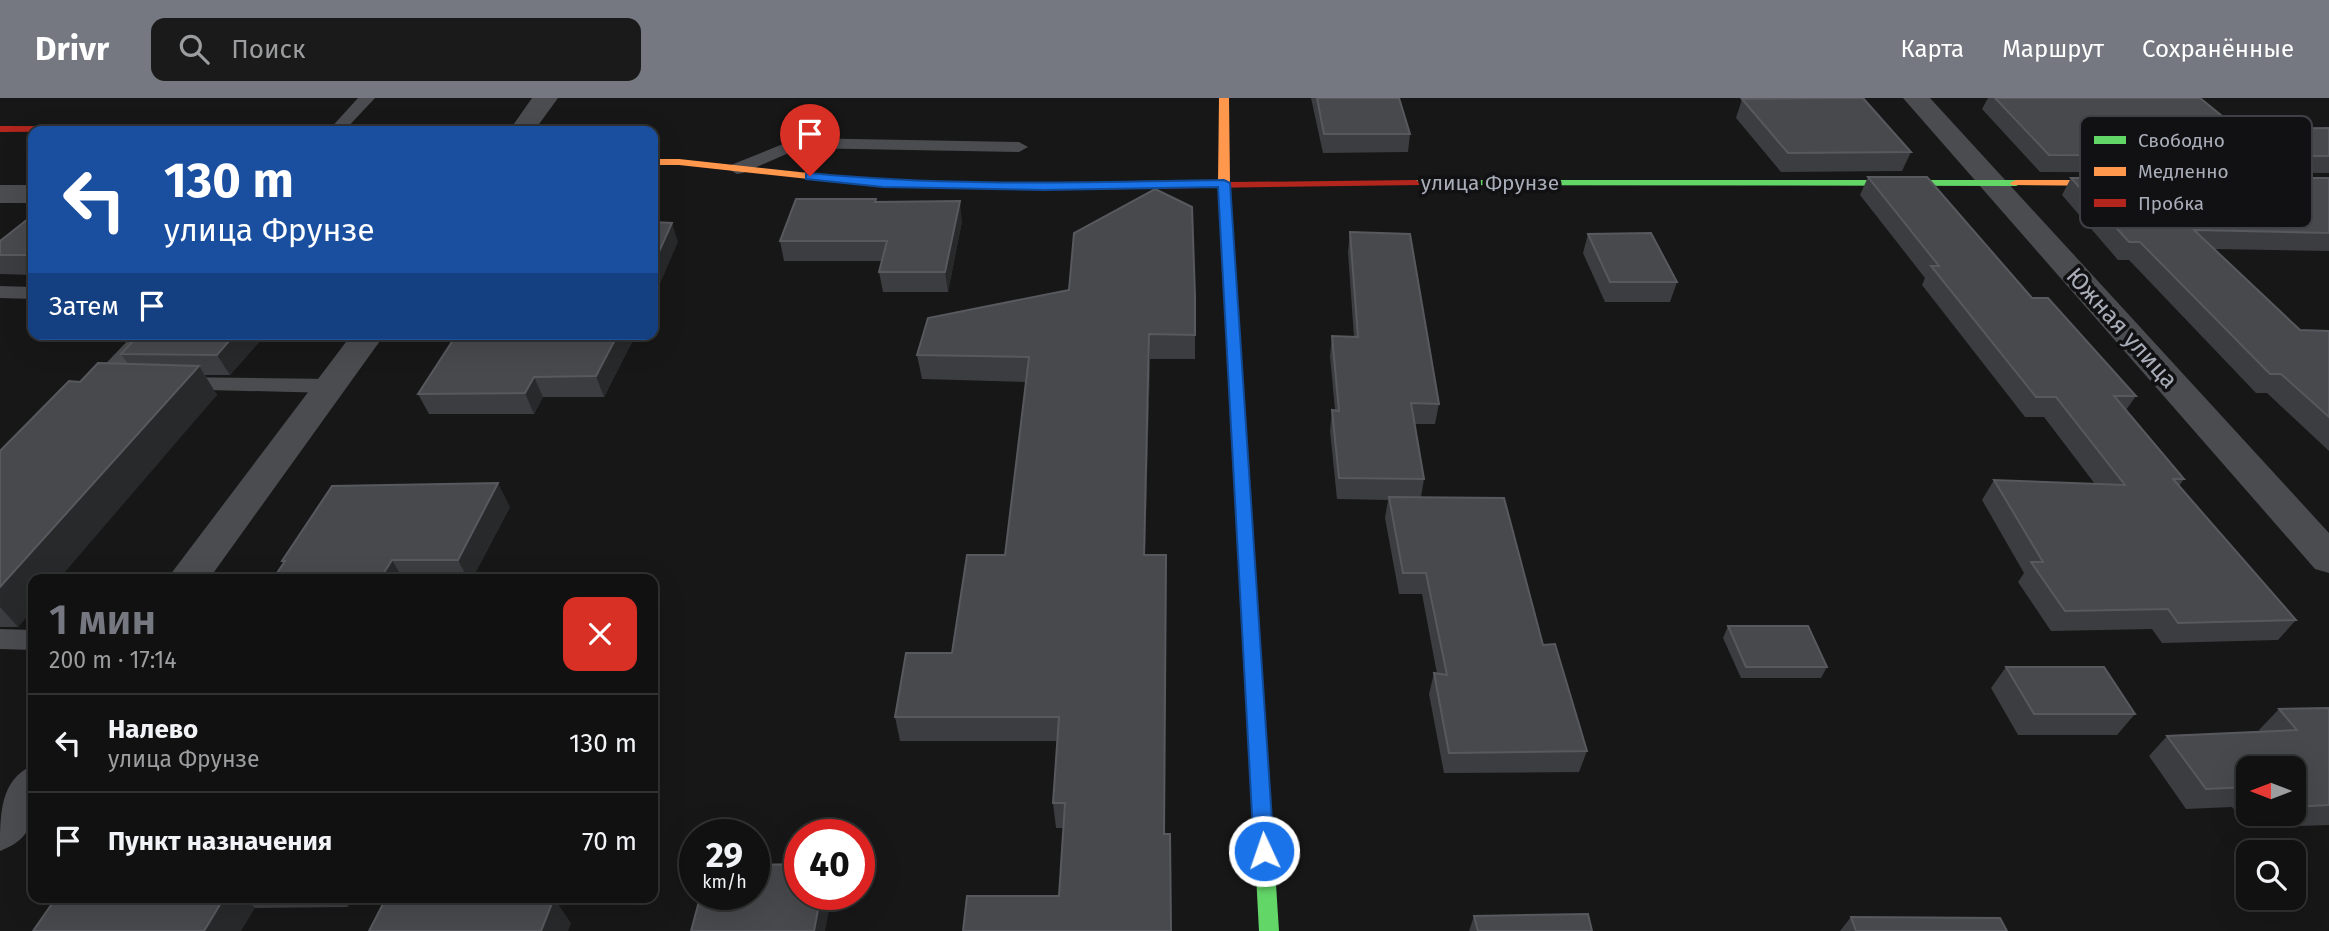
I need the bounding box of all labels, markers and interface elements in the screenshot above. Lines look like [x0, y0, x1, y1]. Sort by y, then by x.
search box [151, 18, 641, 81]
text: Drivr [35, 29, 109, 69]
icon: search [175, 30, 213, 68]
text: Поиск [231, 34, 305, 65]
text: Карта [1901, 35, 1964, 63]
text: Маршрут [2002, 35, 2104, 63]
text: Сохранённые [2142, 35, 2294, 63]
pin [780, 104, 840, 176]
icon: arrive [791, 115, 829, 153]
legend [2080, 116, 2312, 228]
text: Свободно [2138, 129, 2225, 152]
text: 130 m [164, 151, 294, 210]
icon: left [49, 154, 140, 245]
text: Медленно [2138, 160, 2229, 183]
street label: улица Фрунзе [1421, 170, 1559, 196]
text: Пробка [2138, 192, 2204, 215]
text: улица Фрунзе [164, 211, 375, 249]
street label: Южная улица [2061, 262, 2183, 394]
icon: arrive [133, 287, 171, 325]
text: Затем [49, 291, 119, 322]
text: 1 мин [49, 595, 156, 645]
button: close [563, 597, 637, 671]
text: 200 m · 17:14 [49, 646, 177, 674]
text: Налево [108, 714, 198, 745]
icon: left [49, 724, 87, 762]
text: 130 m [569, 728, 637, 759]
text: улица Фрунзе [108, 745, 260, 773]
north arrow [2236, 756, 2306, 826]
map controls [2236, 756, 2306, 910]
position arrow [1227, 814, 1301, 888]
speed limit sign: 40 [784, 819, 875, 910]
icon: arrive [49, 822, 87, 860]
text: Пункт назначения [108, 826, 332, 857]
text: 70 m [582, 826, 637, 857]
text: 29 [706, 834, 743, 876]
button: search [2236, 840, 2306, 910]
text: km/h [702, 871, 747, 893]

